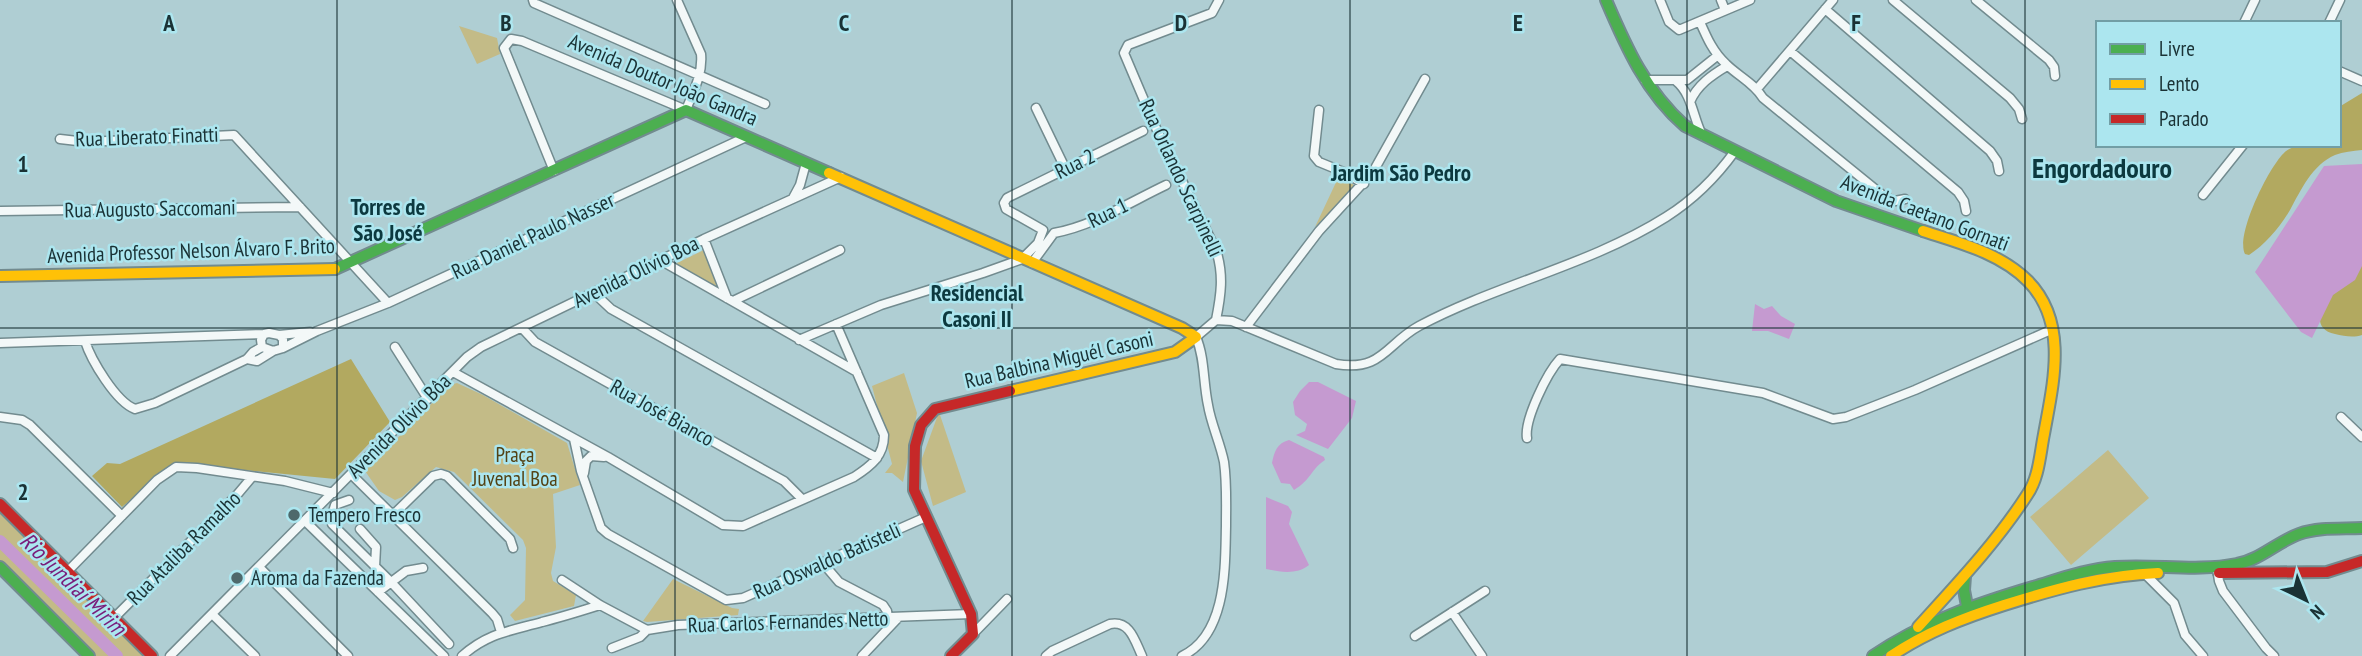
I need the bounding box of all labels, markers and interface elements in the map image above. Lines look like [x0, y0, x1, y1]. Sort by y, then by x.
text: A [162, 8, 175, 37]
text: B [500, 8, 512, 37]
text: C [839, 8, 850, 37]
text: D [1175, 8, 1187, 37]
text: E [1513, 8, 1523, 37]
text: F [1851, 8, 1861, 37]
legend [2096, 21, 2341, 147]
street label: Avenida Doutor João Gandra [564, 27, 762, 132]
text: Livre [2159, 35, 2195, 62]
text: Lento [2159, 70, 2199, 97]
street label: Rua Orlando Scarpinelli [1133, 95, 1230, 261]
text: Parado [2159, 105, 2209, 132]
street label: Rua Liberato Finatti [75, 121, 219, 152]
street label: Rua 2 [1050, 142, 1099, 185]
text: 1 [18, 149, 29, 178]
district label: Engordadouro [2032, 149, 2172, 186]
district label: Jardim São Pedro [1330, 158, 1471, 187]
street label: Avenida Caetano Gornati [1837, 168, 2013, 257]
street label: Rua Daniel Paulo Nasser [447, 186, 619, 285]
street label: Rua 1 [1083, 191, 1132, 234]
district label: Torres de São José [351, 192, 426, 247]
street label: Rua Augusto Saccomani [64, 194, 236, 223]
street label: Avenida Olívio Boa [569, 230, 703, 314]
street label: Avenida Professor Nelson Álvaro F. Brito [47, 232, 335, 269]
district label: Residencial Casoni II [931, 278, 1024, 333]
street label: Rua Balbina Miguél Casoni [962, 325, 1156, 394]
street label: Avenida Olívio Bôa [341, 368, 456, 483]
street label: Rua José Bianco [606, 373, 719, 452]
park label: Praça Juvenal Boa [471, 441, 558, 492]
text: 2 [18, 477, 29, 506]
street label: Rua Ataliba Ramalho [121, 485, 246, 610]
place label: Tempero Fresco [308, 501, 421, 528]
marker: Tempero Fresco [286, 507, 302, 523]
street label: Rua Oswaldo Batisteli [749, 516, 905, 605]
water label: Rio Jundiaí Mirim [14, 526, 134, 643]
place label: Aroma da Fazenda [251, 564, 384, 591]
north arrow [2271, 565, 2341, 635]
marker: Aroma da Fazenda [229, 570, 245, 586]
text: N [2306, 600, 2330, 625]
street label: Rua Carlos Fernandes Netto [687, 605, 889, 638]

